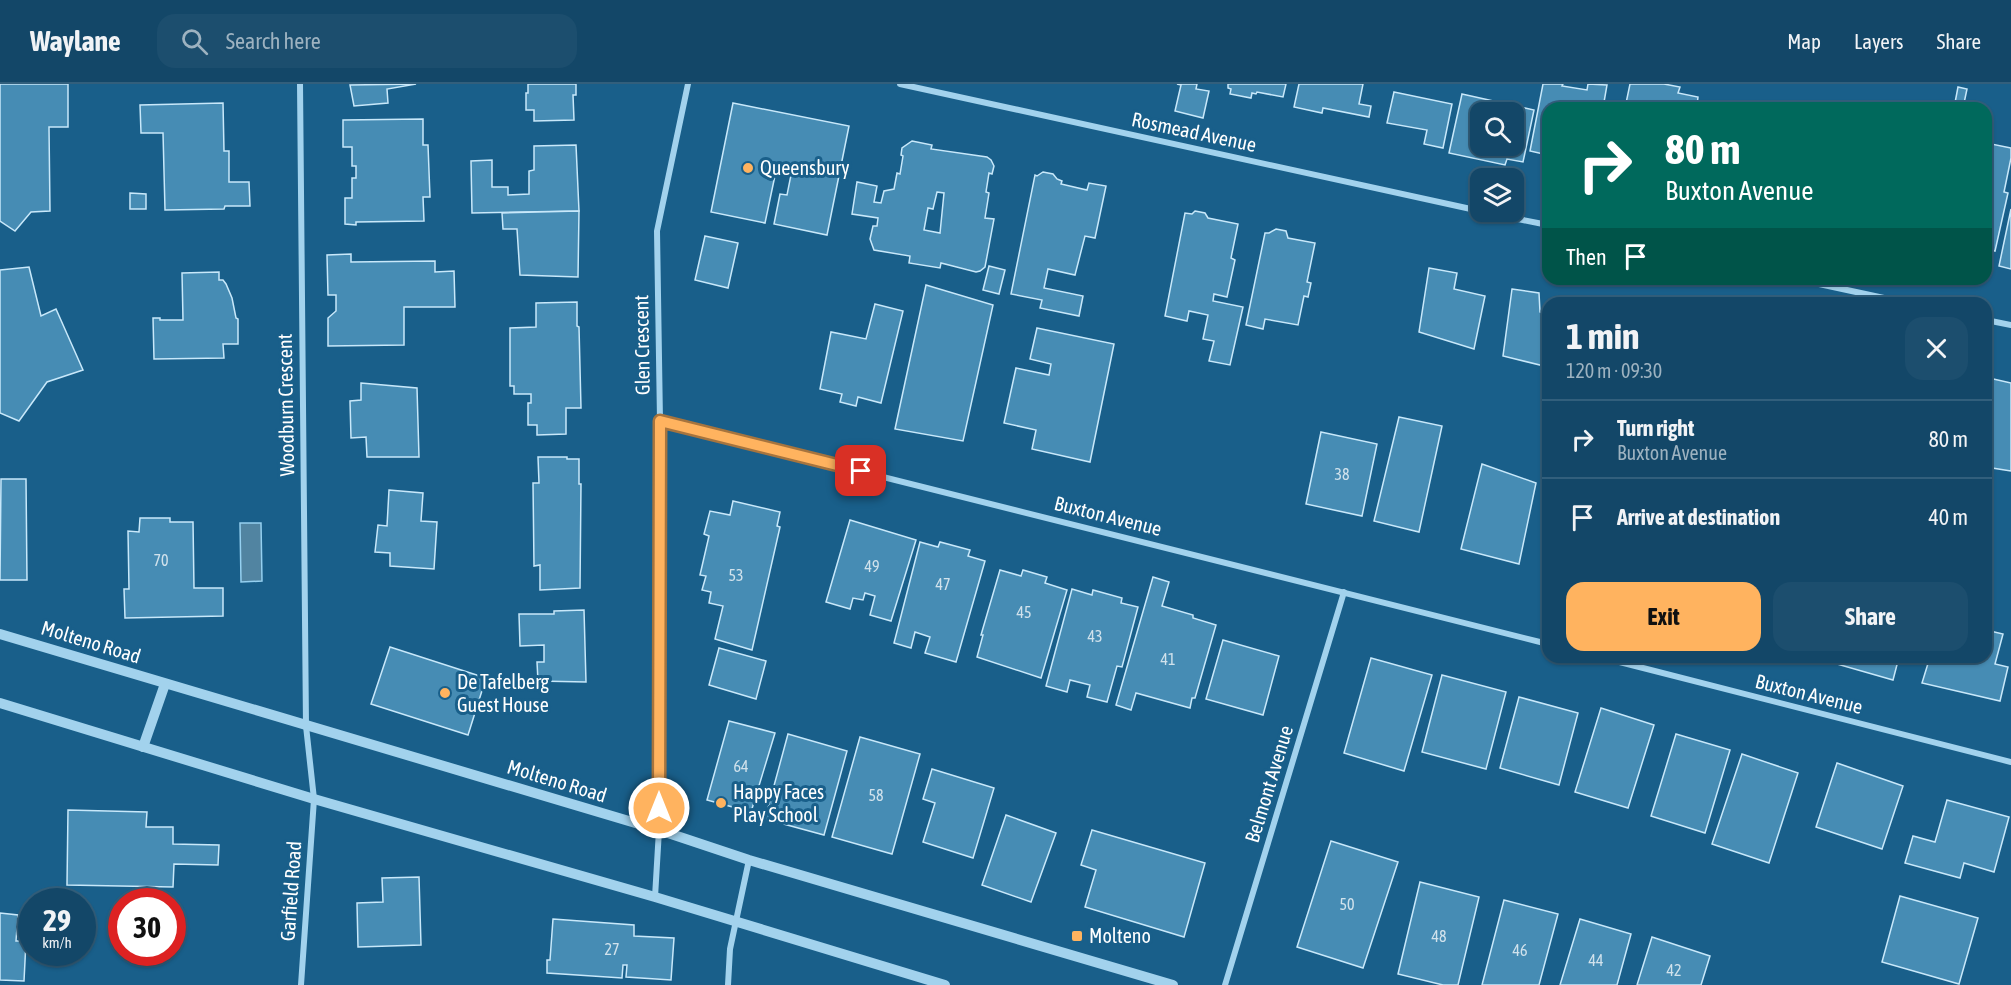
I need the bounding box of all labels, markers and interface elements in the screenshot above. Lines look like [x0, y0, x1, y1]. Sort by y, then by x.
search box [157, 14, 577, 68]
text: Waylane [30, 25, 121, 57]
icon: search [178, 25, 211, 58]
text: Search here [226, 28, 321, 54]
text: Map [1787, 29, 1821, 53]
text: Layers [1854, 29, 1904, 53]
text: Share [1937, 29, 1981, 53]
map controls [1470, 102, 1524, 222]
button: search [1470, 102, 1524, 156]
street label: Rosmead Avenue [1130, 107, 1259, 156]
text: 80 m [1665, 125, 1740, 173]
icon: right [1566, 126, 1644, 204]
place label: Queensbury [760, 156, 849, 179]
marker: Queensbury [741, 161, 755, 175]
button: layers [1470, 168, 1524, 222]
text: Buxton Avenue [1665, 175, 1813, 206]
icon: arrive [1619, 240, 1652, 273]
text: Then [1566, 244, 1607, 270]
street label: Glen Crescent [629, 294, 654, 395]
text: 1 min [1566, 315, 1640, 357]
button: close [1905, 317, 1968, 380]
street label: Woodburn Crescent [273, 333, 298, 477]
text: 120 m · 09:30 [1566, 359, 1662, 382]
text: Turn right [1617, 415, 1694, 441]
icon: right [1566, 423, 1599, 456]
text: 80 m [1928, 426, 1968, 452]
text: Buxton Avenue [1617, 441, 1727, 464]
pin [835, 445, 886, 496]
icon: arrive [844, 454, 877, 487]
house number: 38 [1334, 465, 1350, 483]
street label: Buxton Avenue [1052, 491, 1164, 540]
icon: arrive [1566, 501, 1599, 534]
text: Arrive at destination [1617, 504, 1780, 530]
text: 40 m [1928, 504, 1968, 530]
house number: 70 [153, 551, 169, 569]
house number: 49 [864, 557, 880, 575]
house number: 53 [728, 566, 744, 584]
house number: 47 [935, 575, 951, 593]
button: Exit [1566, 582, 1761, 651]
button: Share [1773, 582, 1968, 651]
house number: 45 [1016, 603, 1032, 621]
street label: Molteno Road [39, 616, 144, 668]
house number: 43 [1087, 627, 1103, 645]
house number: 41 [1160, 650, 1176, 668]
street label: Buxton Avenue [1753, 669, 1865, 718]
place label: De Tafelberg Guest House [457, 670, 549, 716]
marker: De Tafelberg Guest House [438, 686, 452, 700]
street label: Belmont Avenue [1240, 723, 1297, 845]
street label: Molteno Road [505, 755, 610, 807]
house number: 64 [733, 757, 749, 775]
position arrow [627, 776, 691, 840]
place label: Happy Faces Play School [733, 780, 824, 826]
house number: 58 [868, 786, 884, 804]
marker: Happy Faces Play School [714, 796, 728, 810]
street label: Garfield Road [276, 840, 305, 942]
speed limit sign: 30 [108, 888, 186, 966]
house number: 50 [1339, 895, 1355, 913]
text: 29 [43, 903, 71, 937]
place label: Molteno [1089, 924, 1151, 947]
house number: 48 [1431, 927, 1447, 945]
marker: Molteno [1070, 929, 1084, 943]
text: km/h [42, 934, 72, 951]
house number: 27 [604, 940, 620, 958]
house number: 46 [1512, 941, 1528, 959]
house number: 44 [1588, 951, 1604, 969]
house number: 42 [1666, 961, 1682, 979]

